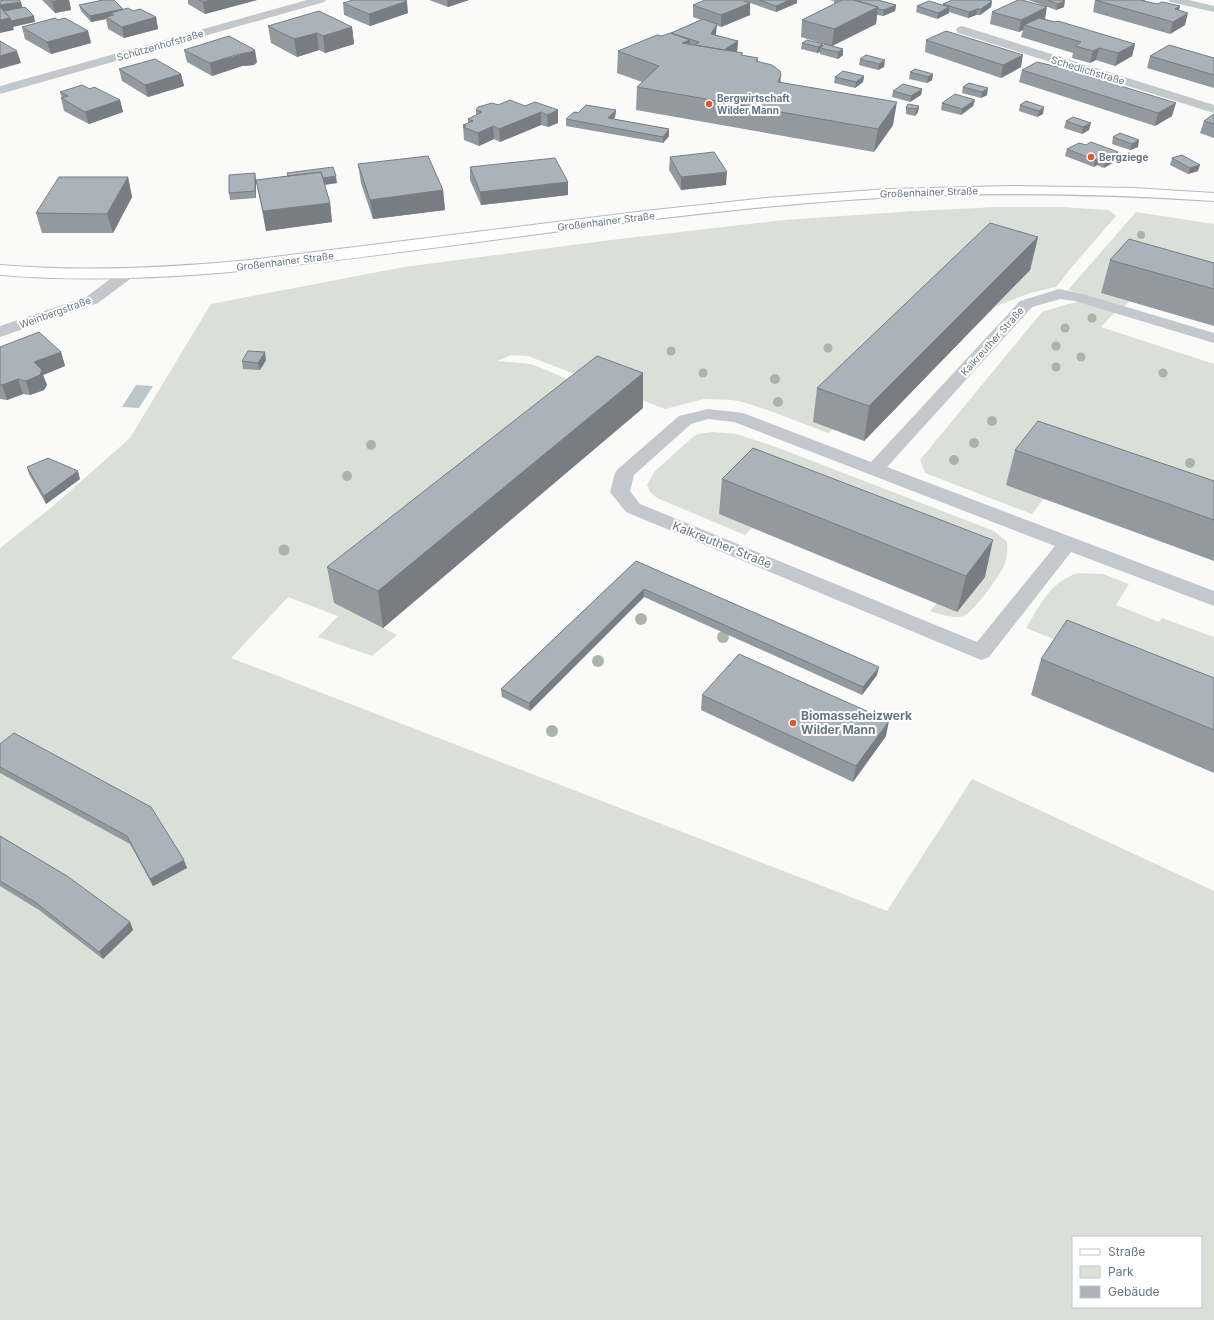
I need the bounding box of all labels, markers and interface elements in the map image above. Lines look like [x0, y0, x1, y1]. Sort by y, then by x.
street label: Schützenhofstraße [115, 27, 205, 63]
street label: Schedlichstraße [1050, 53, 1126, 87]
place label: Bergwirtschaft Wilder Mann [717, 92, 790, 116]
marker: Bergwirtschaft Wilder Mann [704, 99, 714, 109]
place label: Bergziege [1099, 151, 1148, 164]
marker: Bergziege [1086, 152, 1096, 162]
street label: Großenhainer Straße [880, 184, 978, 200]
street label: Großenhainer Straße [556, 209, 656, 233]
street label: Großenhainer Straße [235, 249, 335, 273]
street label: Weinbergstraße [18, 293, 92, 330]
street label: Kalkreuther Straße [958, 304, 1026, 378]
street label: Kalkreuther Straße [670, 518, 774, 571]
place label: Biomasseheizwerk Wilder Mann [801, 708, 912, 737]
marker: Biomasseheizwerk Wilder Mann [788, 718, 798, 728]
legend [1072, 1236, 1202, 1308]
text: Straße [1108, 1244, 1145, 1259]
text: Park [1108, 1264, 1134, 1279]
text: Gebäude [1108, 1284, 1160, 1299]

